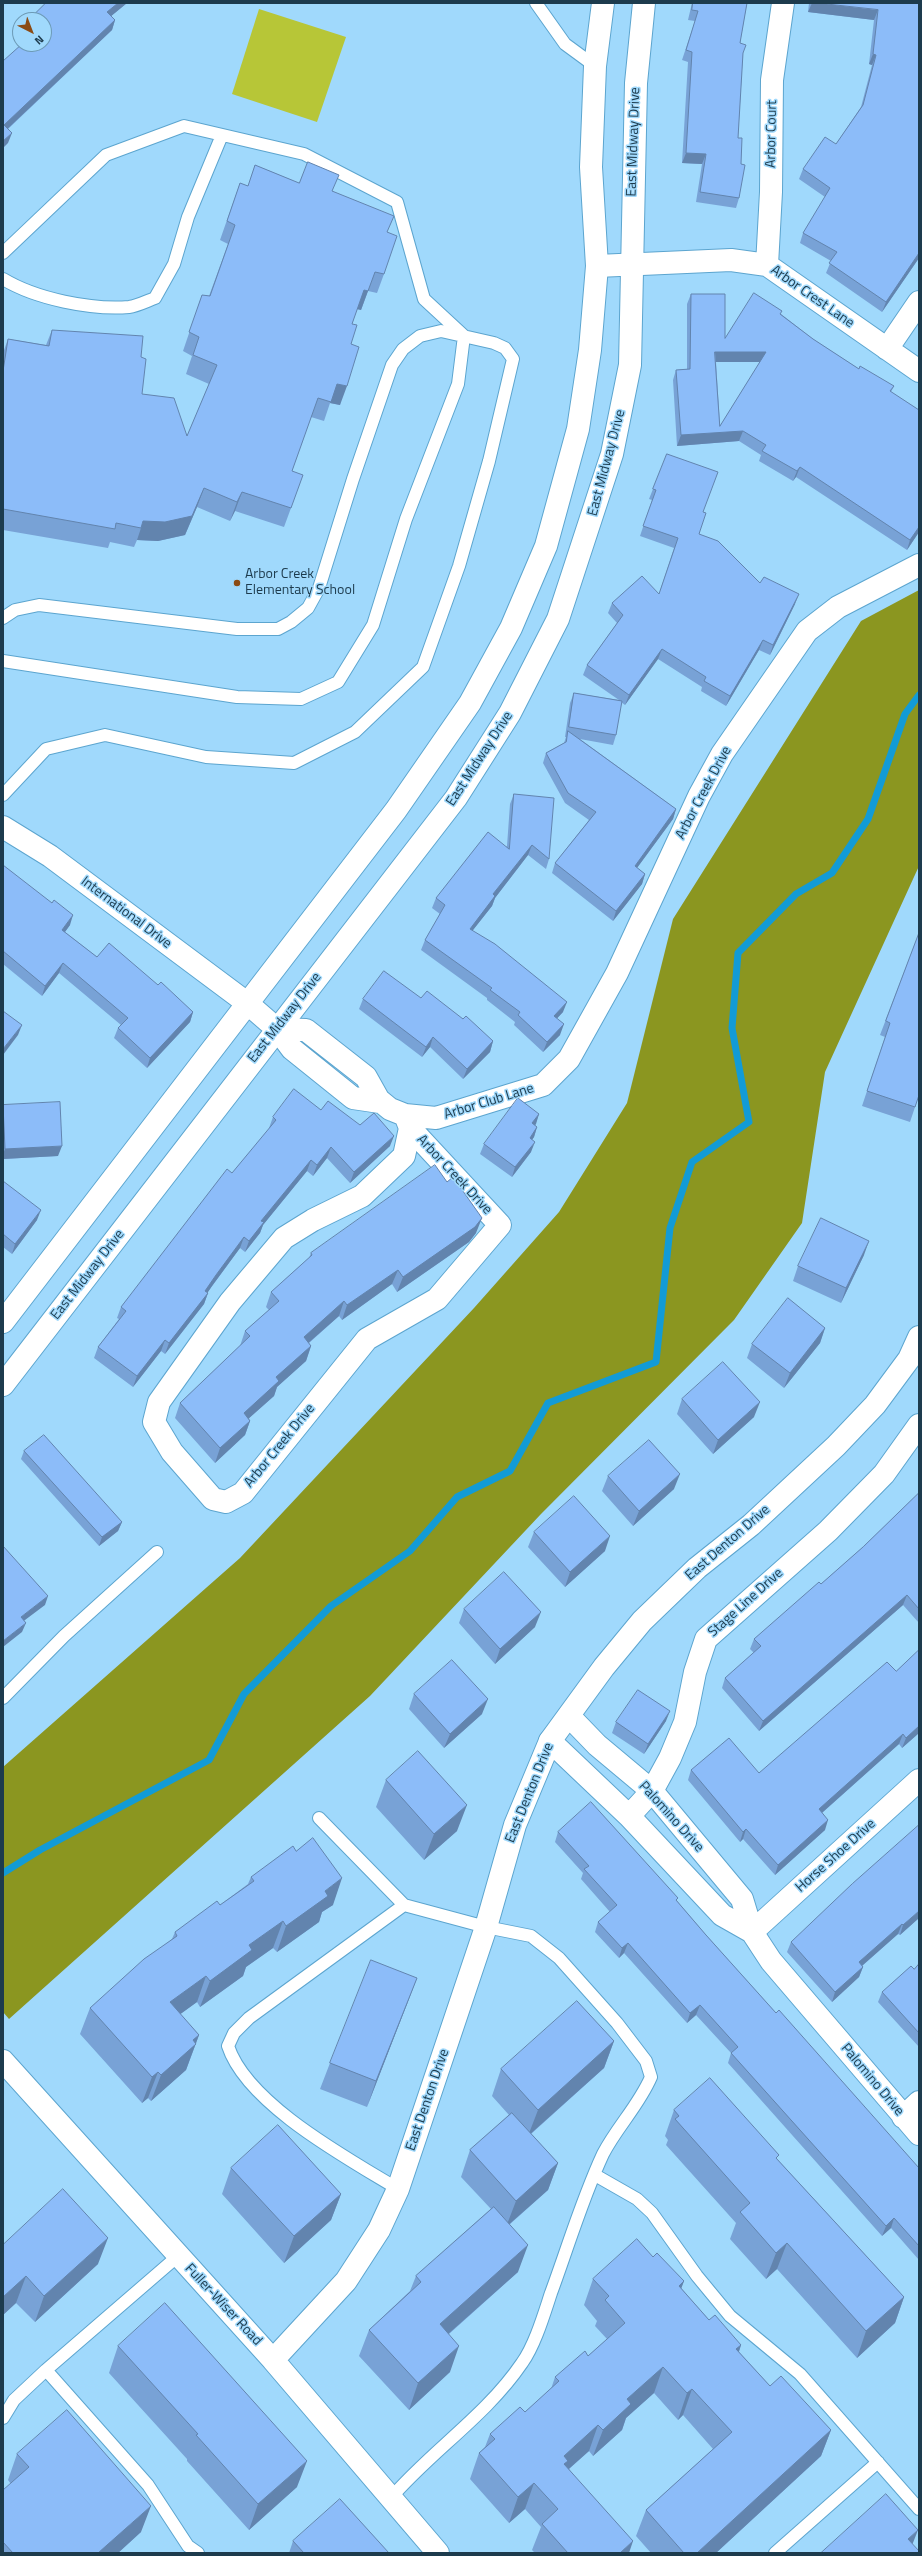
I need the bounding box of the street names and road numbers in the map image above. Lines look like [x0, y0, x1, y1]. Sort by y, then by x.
street label: East Midway Drive [624, 87, 644, 197]
street label: Arbor Court [763, 100, 781, 168]
street label: Arbor Crest Lane [767, 262, 857, 332]
street label: East Midway Drive [585, 408, 629, 518]
street label: East Midway Drive [443, 709, 517, 809]
street label: Arbor Creek Drive [672, 744, 736, 842]
street label: International Drive [77, 873, 175, 953]
street label: East Midway Drive [245, 970, 325, 1066]
street label: Arbor Club Lane [442, 1080, 536, 1124]
street label: Arbor Creek Drive [413, 1132, 495, 1218]
street label: East Midway Drive [48, 1227, 128, 1323]
street label: Arbor Creek Drive [241, 1401, 319, 1491]
street label: East Denton Drive [682, 1502, 774, 1584]
street label: Stage Line Drive [705, 1565, 787, 1641]
street label: East Denton Drive [502, 1741, 558, 1845]
street label: Palomino Drive [635, 1778, 707, 1856]
street label: Horse Shoe Drive [793, 1816, 879, 1896]
street label: Palomino Drive [837, 2040, 907, 2120]
street label: East Denton Drive [403, 2047, 453, 2153]
street label: Fuller-Wiser Road [181, 2261, 265, 2349]

